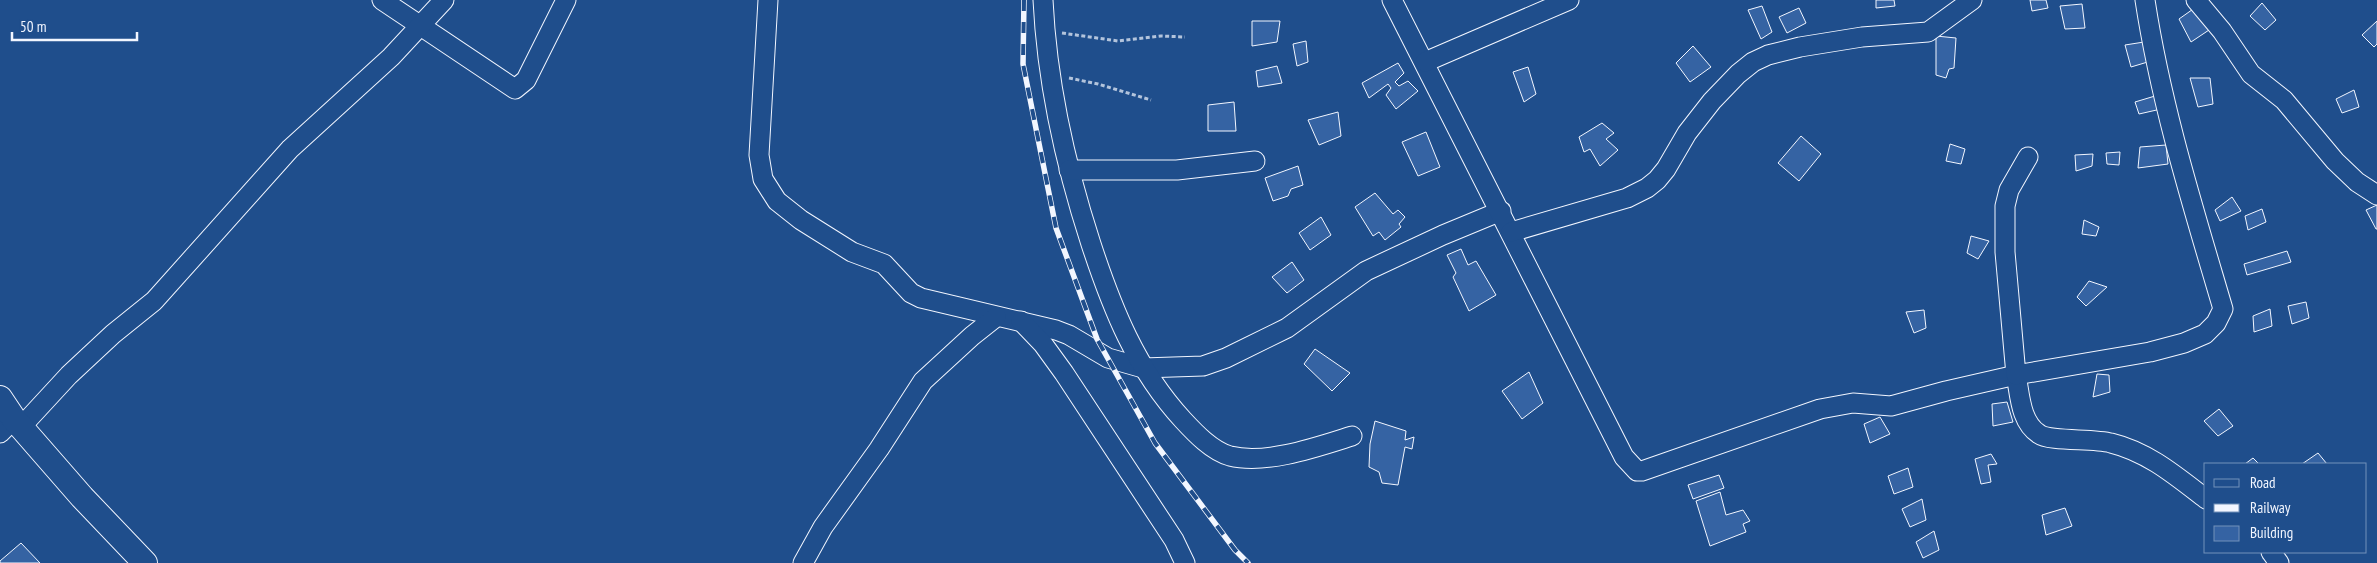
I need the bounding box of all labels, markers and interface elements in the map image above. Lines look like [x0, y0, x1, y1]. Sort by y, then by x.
scale bar [12, 10, 138, 42]
text: 50 m [20, 17, 46, 36]
legend [2204, 463, 2367, 553]
text: Road [2250, 473, 2276, 492]
text: Railway [2250, 498, 2291, 517]
text: Building [2250, 523, 2293, 542]

